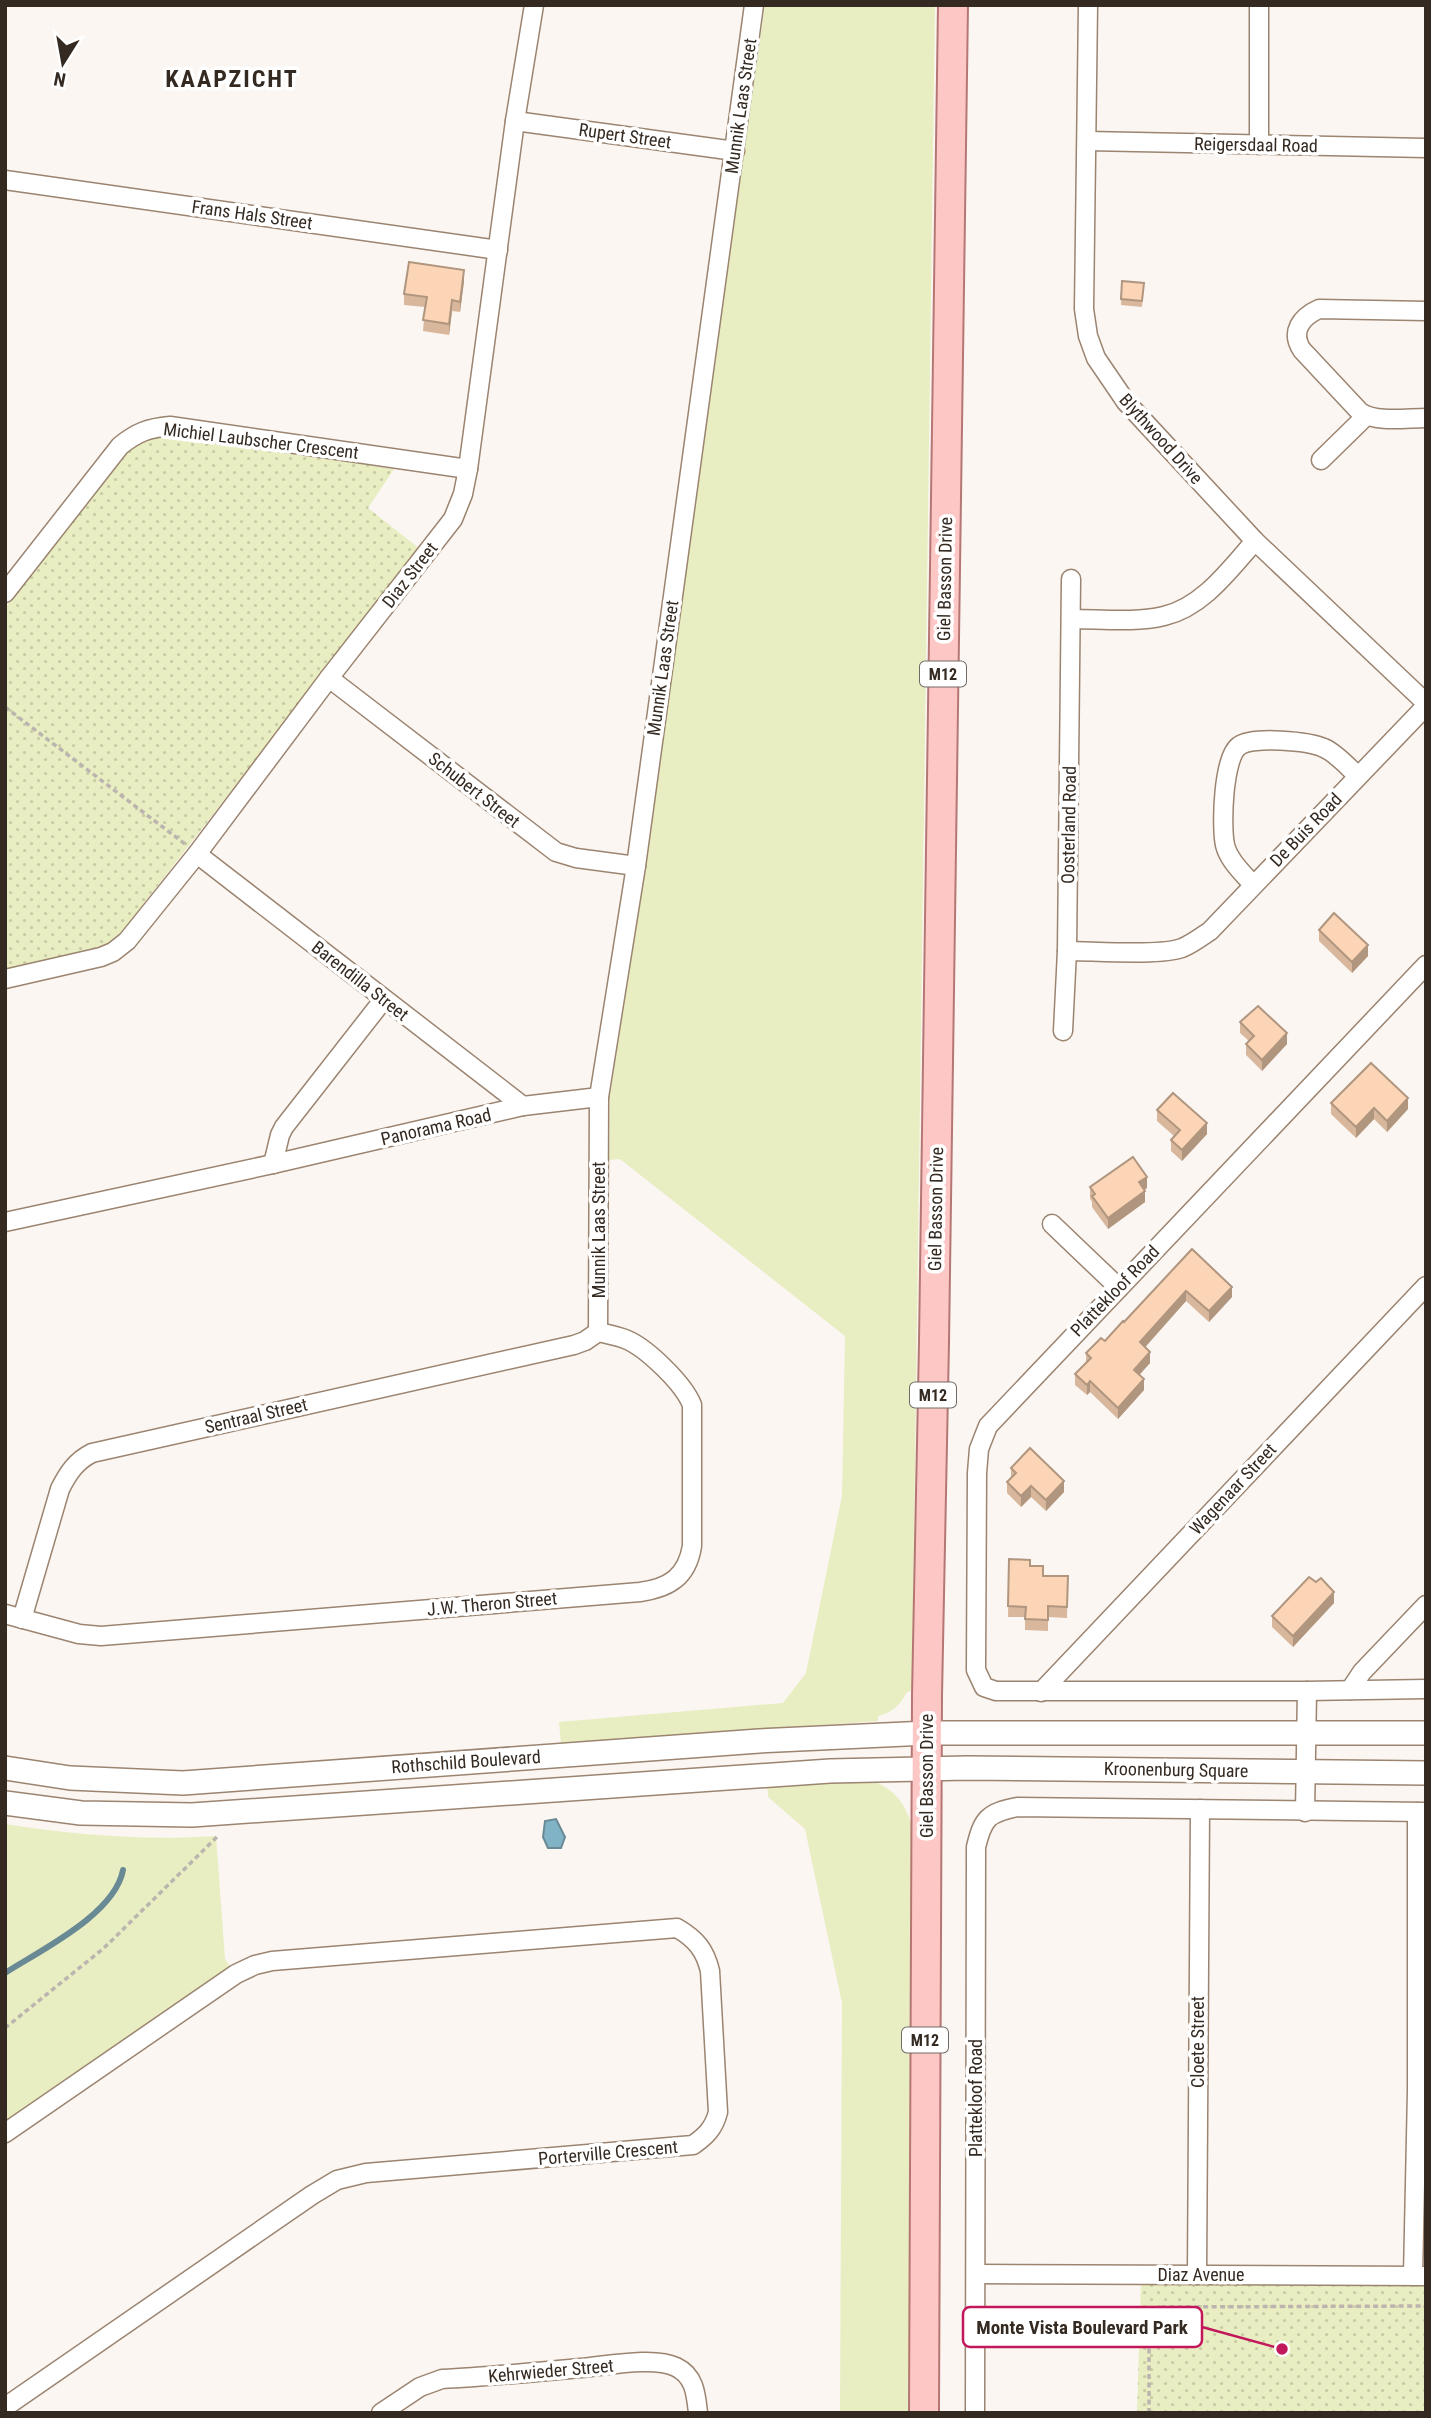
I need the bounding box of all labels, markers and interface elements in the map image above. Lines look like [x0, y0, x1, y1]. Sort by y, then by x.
north arrow [28, 28, 98, 98]
street label: Munnik Laas Street [721, 37, 760, 175]
district label: KAAPZICHT [165, 65, 299, 93]
text: N [52, 67, 68, 92]
street label: Rupert Street [577, 119, 673, 152]
street label: Reigersdaal Road [1194, 133, 1318, 156]
street label: Frans Hals Street [190, 196, 314, 233]
street label: Blythwood Drive [1115, 389, 1207, 488]
street label: Michiel Laubscher Crescent [162, 418, 360, 463]
street label: Giel Basson Drive [933, 517, 956, 641]
street label: Diaz Street [378, 538, 442, 612]
street label: Munnik Laas Street [643, 599, 682, 737]
road number: M12 [920, 662, 966, 687]
street label: Schubert Street [425, 747, 524, 832]
street label: Oosterland Road [1057, 766, 1080, 884]
street label: De Buis Road [1265, 789, 1346, 871]
street label: Barendilla Street [308, 936, 413, 1025]
street label: Panorama Road [379, 1104, 493, 1149]
street label: Giel Basson Drive [924, 1147, 947, 1271]
street label: Munnik Laas Street [588, 1162, 609, 1298]
street label: Plattekloof Road [1066, 1241, 1163, 1340]
road number: M12 [910, 1382, 956, 1408]
street label: Sentraal Street [203, 1394, 309, 1438]
street label: Wagenaar Street [1185, 1439, 1280, 1539]
street label: J.W. Theron Street [426, 1587, 558, 1620]
street label: Giel Basson Drive [916, 1714, 937, 1838]
street label: Rothschild Boulevard [391, 1746, 541, 1777]
street label: Kroonenburg Square [1104, 1758, 1248, 1781]
street label: Cloete Street [1187, 1996, 1208, 2088]
road number: M12 [902, 2028, 948, 2052]
street label: Plattekloof Road [965, 2039, 986, 2157]
street label: Porterville Crescent [537, 2136, 679, 2169]
street label: Diaz Avenue [1158, 2264, 1244, 2285]
callout: Monte Vista Boulevard Park [963, 2307, 1202, 2347]
text: Monte Vista Boulevard Park [976, 2316, 1189, 2339]
street label: Kehrwieder Street [487, 2355, 615, 2386]

